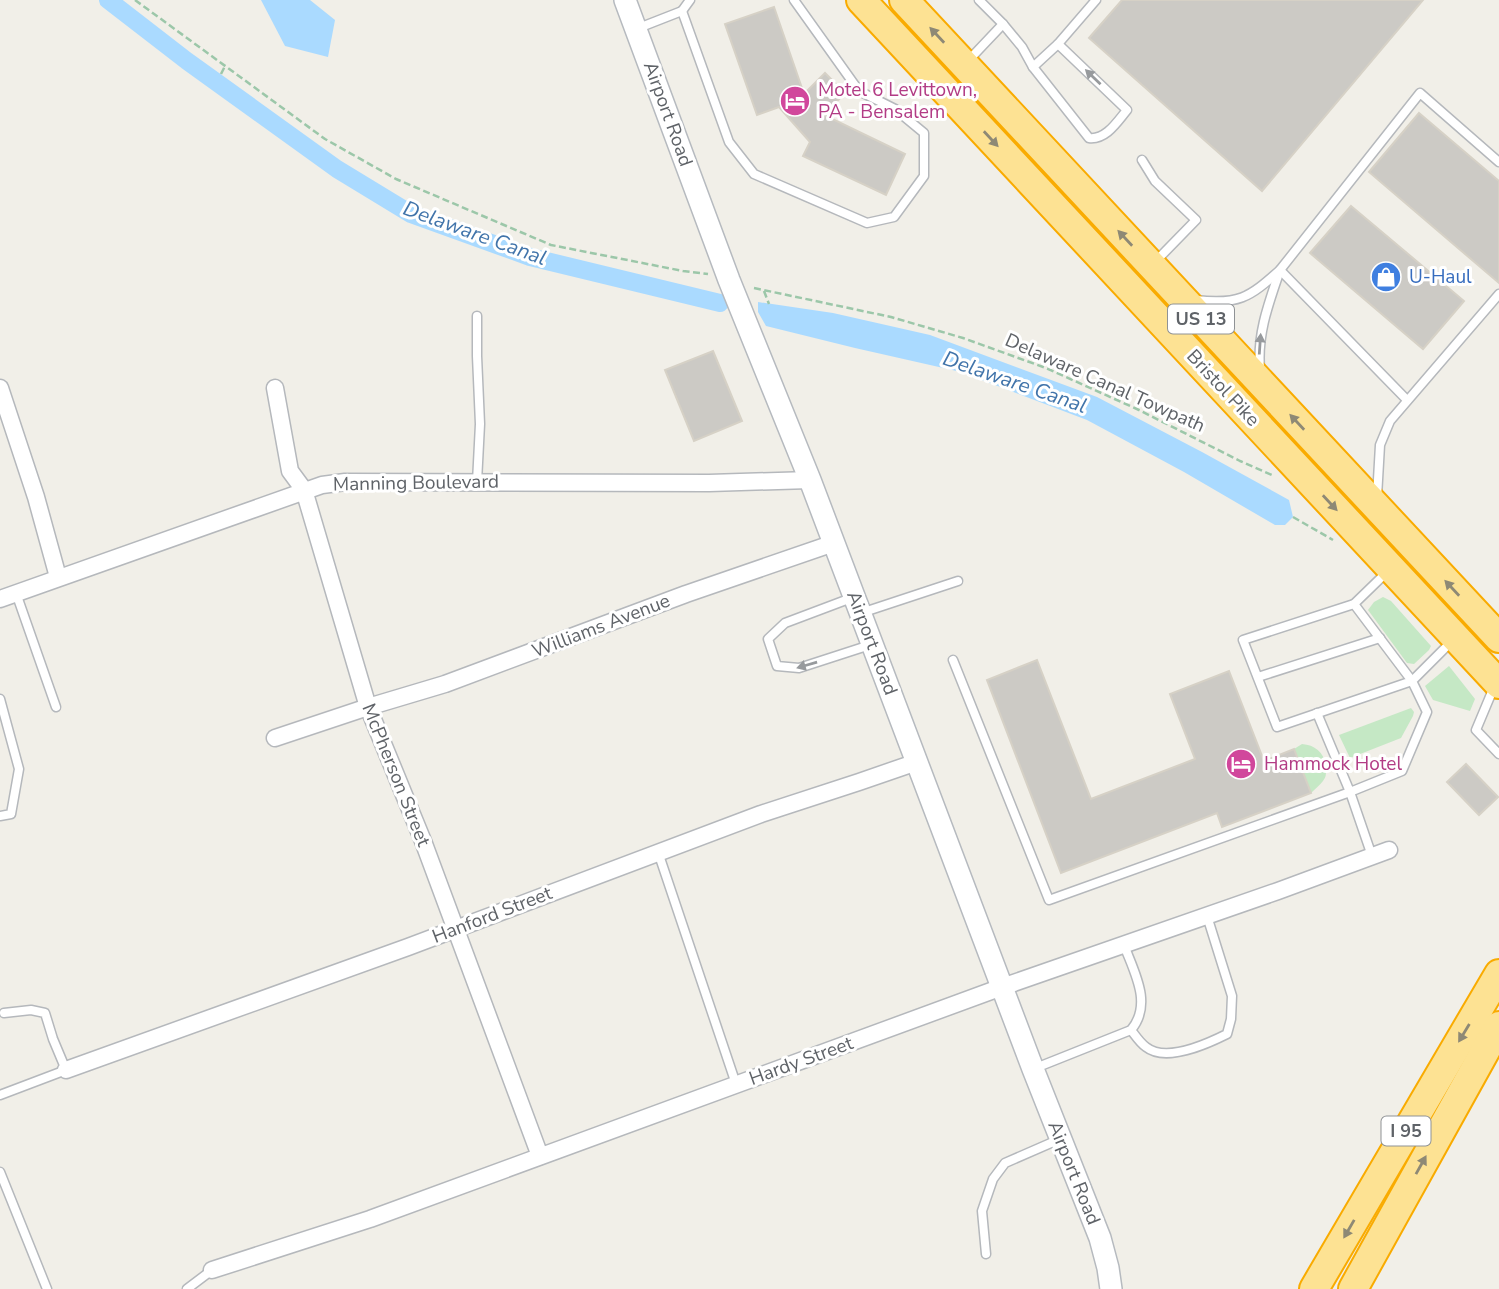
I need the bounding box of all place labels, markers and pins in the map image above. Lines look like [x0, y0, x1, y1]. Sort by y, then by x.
place label: Motel 6 Levittown, PA - Bensalem [818, 77, 977, 125]
hotel icon: Motel 6 Levittown, PA - Bensalem [778, 84, 812, 118]
shop icon: U-Haul [1369, 260, 1403, 294]
place label: U-Haul [1409, 264, 1472, 290]
hotel icon: Hammock Hotel [1224, 747, 1258, 781]
place label: Hammock Hotel [1264, 751, 1402, 777]

